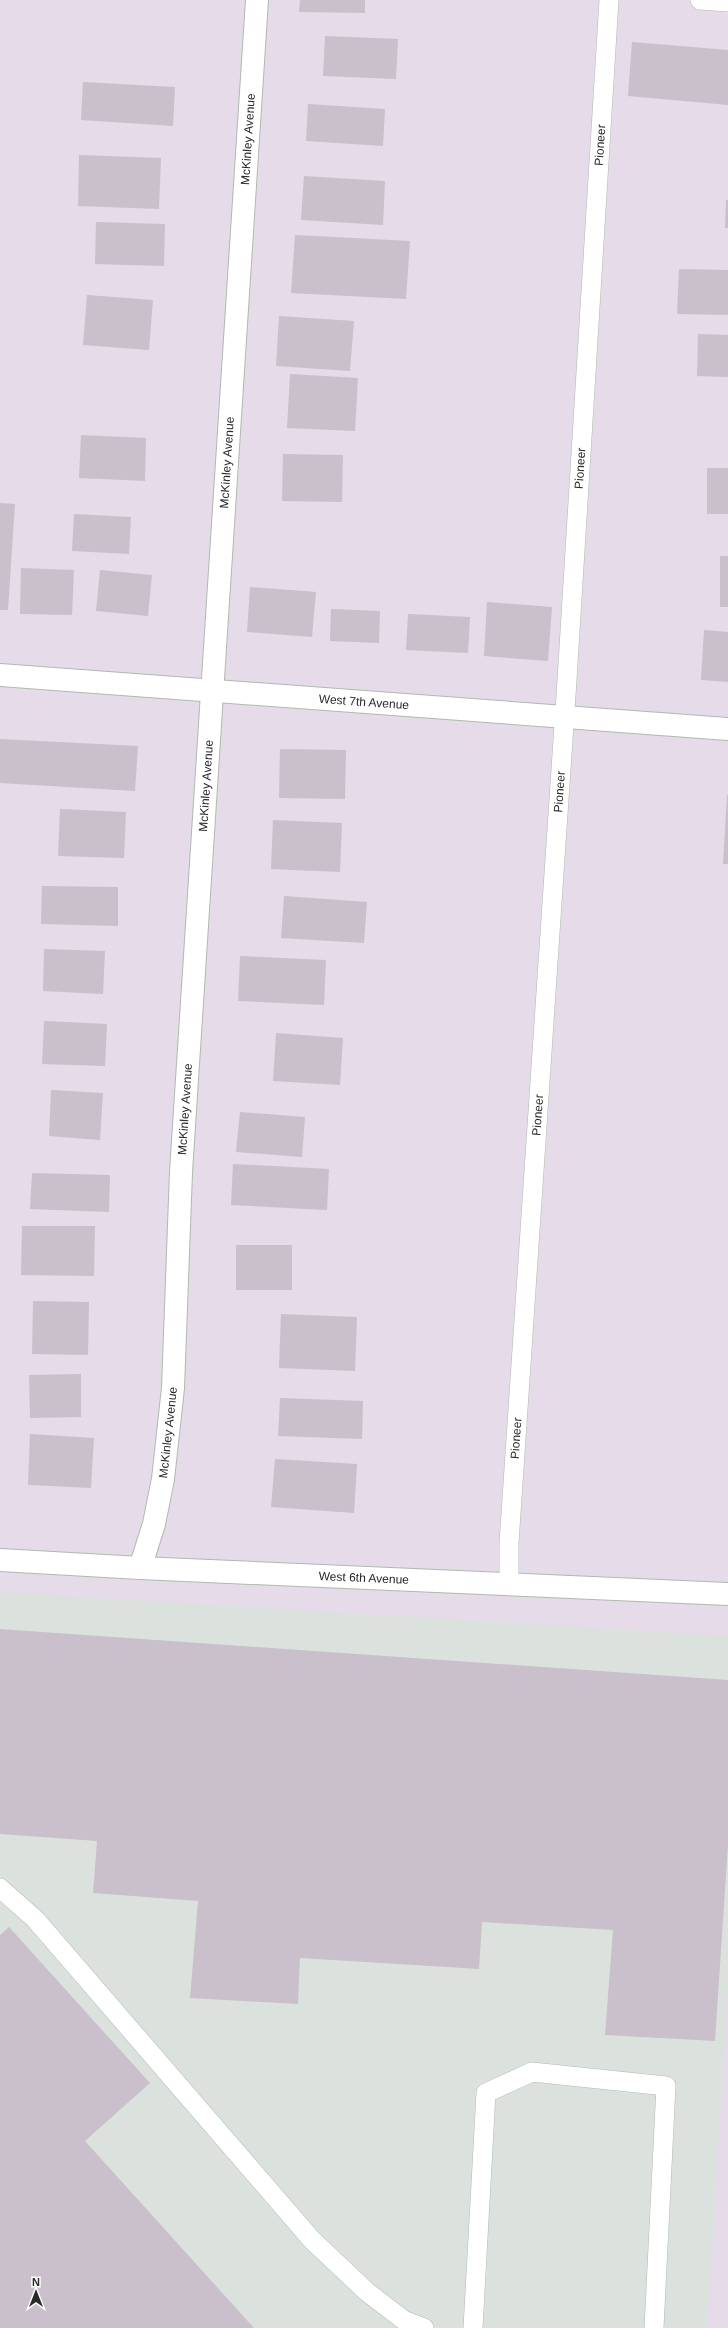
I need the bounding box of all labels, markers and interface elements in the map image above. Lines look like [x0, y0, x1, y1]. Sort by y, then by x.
street label: McKinley Avenue [238, 93, 258, 185]
street label: Pioneer [592, 124, 608, 166]
street label: McKinley Avenue [217, 416, 237, 509]
street label: Pioneer [572, 447, 588, 489]
street label: West 7th Avenue [318, 692, 410, 712]
street label: McKinley Avenue [196, 739, 216, 832]
street label: Pioneer [551, 771, 568, 813]
street label: McKinley Avenue [175, 1062, 195, 1155]
street label: Pioneer [529, 1094, 546, 1136]
street label: McKinley Avenue [156, 1386, 180, 1479]
street label: Pioneer [508, 1417, 524, 1459]
street label: West 6th Avenue [318, 1569, 410, 1587]
north arrow [16, 2272, 56, 2312]
text: N [32, 2276, 40, 2288]

